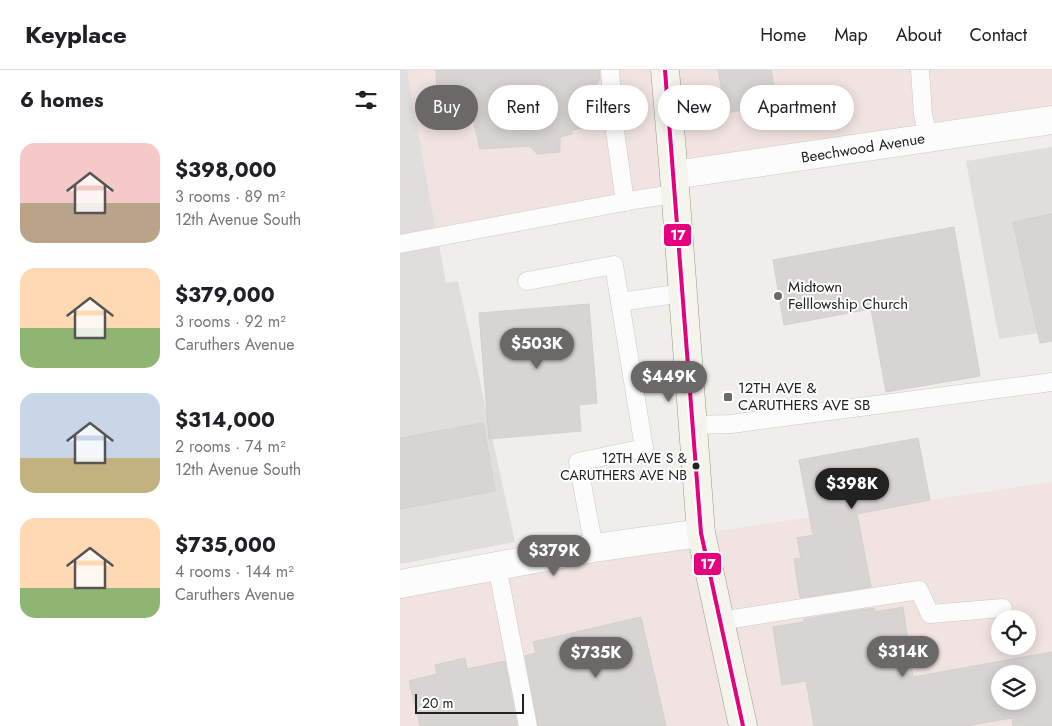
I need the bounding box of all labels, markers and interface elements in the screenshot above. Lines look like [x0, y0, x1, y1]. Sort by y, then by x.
text: Keyplace [25, 17, 127, 52]
text: Home [760, 22, 806, 48]
text: Map [834, 22, 868, 48]
text: About [896, 22, 941, 48]
text: Contact [969, 22, 1027, 48]
text: 6 homes [20, 85, 104, 115]
chip: Buy [415, 85, 478, 130]
chip: Rent [488, 85, 558, 130]
chip: Filters [568, 85, 648, 130]
chip: New [658, 85, 730, 130]
chip: Apartment [740, 85, 854, 130]
icon: filters [352, 86, 380, 114]
street label: Beechwood Avenue [800, 127, 927, 169]
text: $398,000 [175, 155, 277, 185]
icon: home [60, 163, 120, 223]
text: 3 rooms · 89 m² [175, 185, 285, 208]
text: 12th Avenue South [175, 208, 301, 231]
line badge: 17 [663, 223, 692, 247]
text: 17 [670, 225, 686, 245]
place label: Midtown Felllowship Church [788, 276, 908, 315]
text: $379,000 [175, 280, 275, 310]
icon: home [60, 288, 120, 348]
marker: Midtown Felllowship Church [772, 290, 784, 302]
text: 3 rooms · 92 m² [175, 310, 286, 333]
pin: $503K [502, 328, 572, 370]
text: $503K [511, 332, 563, 355]
text: Caruthers Avenue [175, 333, 295, 356]
pin: $449K [634, 360, 704, 403]
text: $449K [642, 365, 696, 388]
place label: 12TH AVE & CARUTHERS AVE SB [738, 377, 870, 416]
marker: 12TH AVE & CARUTHERS AVE SB [722, 391, 734, 403]
text: $314,000 [175, 405, 275, 435]
icon: home [60, 413, 120, 473]
text: 2 rooms · 74 m² [175, 435, 286, 458]
place label: 12TH AVE S & CARUTHERS AVE NB [560, 448, 688, 485]
text: 12th Avenue South [175, 458, 301, 481]
marker: 12TH AVE S & CARUTHERS AVE NB [691, 461, 701, 471]
pin: $398K [817, 468, 887, 510]
text: $398K [826, 472, 878, 495]
text: $735,000 [175, 530, 276, 560]
pin: $379K [519, 534, 589, 577]
icon: home [60, 538, 120, 598]
text: $379K [528, 539, 580, 562]
line badge: 17 [693, 552, 722, 576]
text: 17 [700, 554, 716, 574]
text: 4 rooms · 144 m² [175, 560, 294, 583]
text: Caruthers Avenue [175, 583, 295, 606]
map controls [991, 610, 1036, 710]
button: locate [991, 610, 1036, 655]
pin: $735K [561, 636, 631, 679]
pin: $314K [868, 636, 938, 678]
text: $314K [878, 640, 928, 663]
text: $735K [570, 641, 622, 664]
button: layers [991, 665, 1036, 710]
scale bar [415, 691, 524, 714]
text: 20 m [422, 693, 454, 713]

